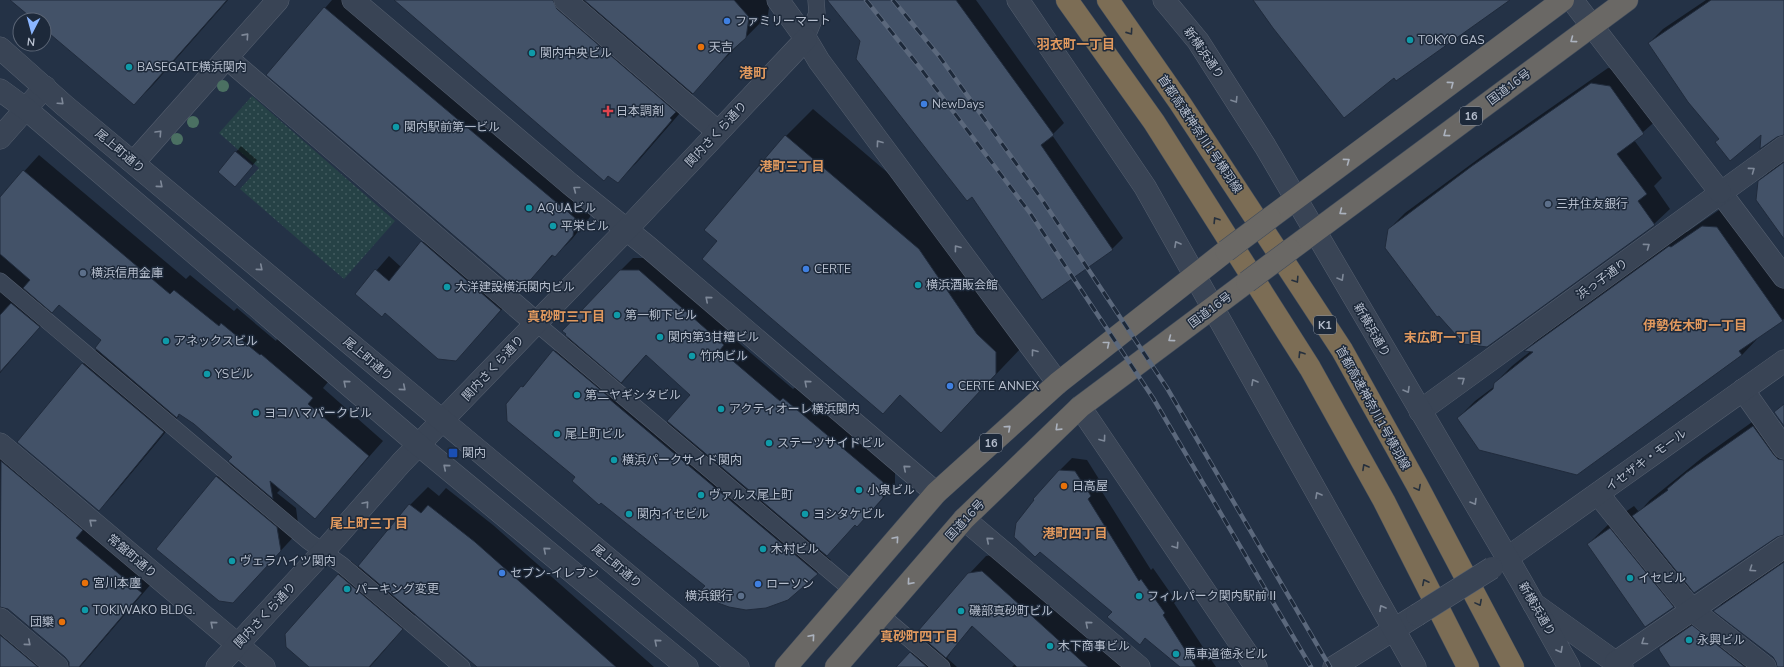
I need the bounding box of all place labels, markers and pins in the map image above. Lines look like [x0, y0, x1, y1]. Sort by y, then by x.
place label: ファミリーマート [735, 13, 831, 29]
marker: ファミリーマート [722, 16, 732, 26]
place label: TOKYO GAS [1418, 32, 1485, 48]
marker: TOKYO GAS [1405, 35, 1415, 45]
place label: 天吉 [709, 39, 733, 55]
marker: 天吉 [696, 42, 706, 52]
place label: 関内中央ビル [540, 45, 612, 61]
marker: 関内中央ビル [527, 48, 537, 58]
place label: BASEGATE横浜関内 [137, 59, 247, 75]
marker: BASEGATE横浜関内 [124, 62, 134, 72]
place label: NewDays [932, 96, 985, 112]
marker: NewDays [919, 99, 929, 109]
place label: 日本調剤 [616, 103, 664, 119]
marker: 日本調剤 [603, 106, 613, 116]
place label: 関内駅前第一ビル [404, 119, 500, 135]
marker: 関内駅前第一ビル [391, 122, 401, 132]
place label: 三井住友銀行 [1556, 196, 1628, 212]
marker: 三井住友銀行 [1543, 199, 1553, 209]
place label: AQUAビル [537, 200, 596, 216]
marker: AQUAビル [524, 203, 534, 213]
place label: 平栄ビル [561, 218, 609, 234]
marker: 平栄ビル [548, 221, 558, 231]
place label: CERTE [814, 261, 851, 277]
marker: CERTE [801, 264, 811, 274]
place label: 横浜信用金庫 [91, 265, 163, 281]
marker: 横浜信用金庫 [78, 268, 88, 278]
place label: 横浜酒販会館 [926, 277, 998, 293]
place label: 大洋建設横浜関内ビル [455, 279, 575, 295]
marker: 横浜酒販会館 [913, 280, 923, 290]
marker: 大洋建設横浜関内ビル [442, 282, 452, 292]
place label: 第一柳下ビル [625, 307, 697, 323]
marker: 第一柳下ビル [612, 310, 622, 320]
place label: 関内第3甘糟ビル [668, 329, 759, 345]
marker: 関内第3甘糟ビル [655, 332, 665, 342]
place label: アネックスビル [174, 333, 258, 349]
marker: アネックスビル [161, 336, 171, 346]
place label: 竹内ビル [700, 348, 748, 364]
marker: 竹内ビル [687, 351, 697, 361]
place label: YSビル [214, 366, 253, 382]
marker: YSビル [202, 369, 212, 379]
place label: CERTE ANNEX [958, 378, 1040, 394]
marker: CERTE ANNEX [945, 381, 955, 391]
place label: 第二ヤギシタビル [585, 387, 681, 403]
marker: 第二ヤギシタビル [572, 390, 582, 400]
place label: アクティオーレ横浜関内 [729, 401, 860, 417]
marker: アクティオーレ横浜関内 [716, 404, 726, 414]
place label: ヨコハマパークビル [264, 405, 372, 421]
marker: ヨコハマパークビル [251, 408, 261, 418]
place label: 尾上町ビル [565, 426, 625, 442]
marker: 尾上町ビル [552, 429, 562, 439]
place label: ステーツサイドビル [777, 435, 885, 451]
marker: ステーツサイドビル [764, 438, 774, 448]
place label: 関内 [462, 445, 486, 461]
marker: 関内 [447, 447, 459, 459]
place label: 横浜パークサイド関内 [622, 452, 742, 468]
marker: 横浜パークサイド関内 [609, 455, 619, 465]
place label: 日高屋 [1072, 478, 1108, 494]
marker: 日高屋 [1059, 481, 1069, 491]
place label: 小泉ビル [867, 482, 915, 498]
marker: 小泉ビル [854, 485, 864, 495]
place label: ヴァルス尾上町 [709, 487, 793, 503]
marker: ヴァルス尾上町 [696, 490, 706, 500]
place label: 関内イセビル [637, 506, 709, 522]
place label: ヨシタケビル [813, 506, 885, 522]
marker: 関内イセビル [624, 509, 634, 519]
marker: ヨシタケビル [800, 509, 810, 519]
place label: 木村ビル [771, 541, 819, 557]
marker: 木村ビル [758, 544, 768, 554]
place label: ヴェラハイツ関内 [240, 553, 336, 569]
marker: ヴェラハイツ関内 [227, 556, 237, 566]
place label: セブン-イレブン [510, 565, 599, 581]
marker: セブン-イレブン [497, 568, 507, 578]
place label: イセビル [1638, 570, 1686, 586]
marker: イセビル [1625, 573, 1635, 583]
place label: 宮川本廛 [93, 575, 141, 591]
place label: ローソン [766, 576, 814, 592]
marker: 宮川本廛 [80, 578, 90, 588]
marker: ローソン [753, 579, 763, 589]
place label: パーキング変更 [355, 581, 439, 597]
marker: パーキング変更 [342, 584, 352, 594]
place label: 横浜銀行 [685, 588, 733, 604]
place label: フィルパーク関内駅前Ⅱ [1147, 588, 1279, 604]
marker: 横浜銀行 [736, 591, 746, 601]
marker: フィルパーク関内駅前Ⅱ [1134, 591, 1144, 601]
place label: TOKIWAKO BLDG. [93, 602, 195, 618]
place label: 磯部真砂町ビル [969, 603, 1053, 619]
marker: TOKIWAKO BLDG. [80, 605, 90, 615]
marker: 磯部真砂町ビル [956, 606, 966, 616]
place label: 団欒 [30, 614, 54, 630]
marker: 団欒 [57, 617, 67, 627]
place label: 永興ビル [1697, 632, 1745, 648]
marker: 永興ビル [1684, 635, 1694, 645]
place label: 木下商事ビル [1058, 638, 1130, 654]
marker: 木下商事ビル [1045, 641, 1055, 651]
place label: 馬車道徳永ビル [1184, 646, 1268, 662]
marker: 馬車道徳永ビル [1171, 649, 1181, 659]

